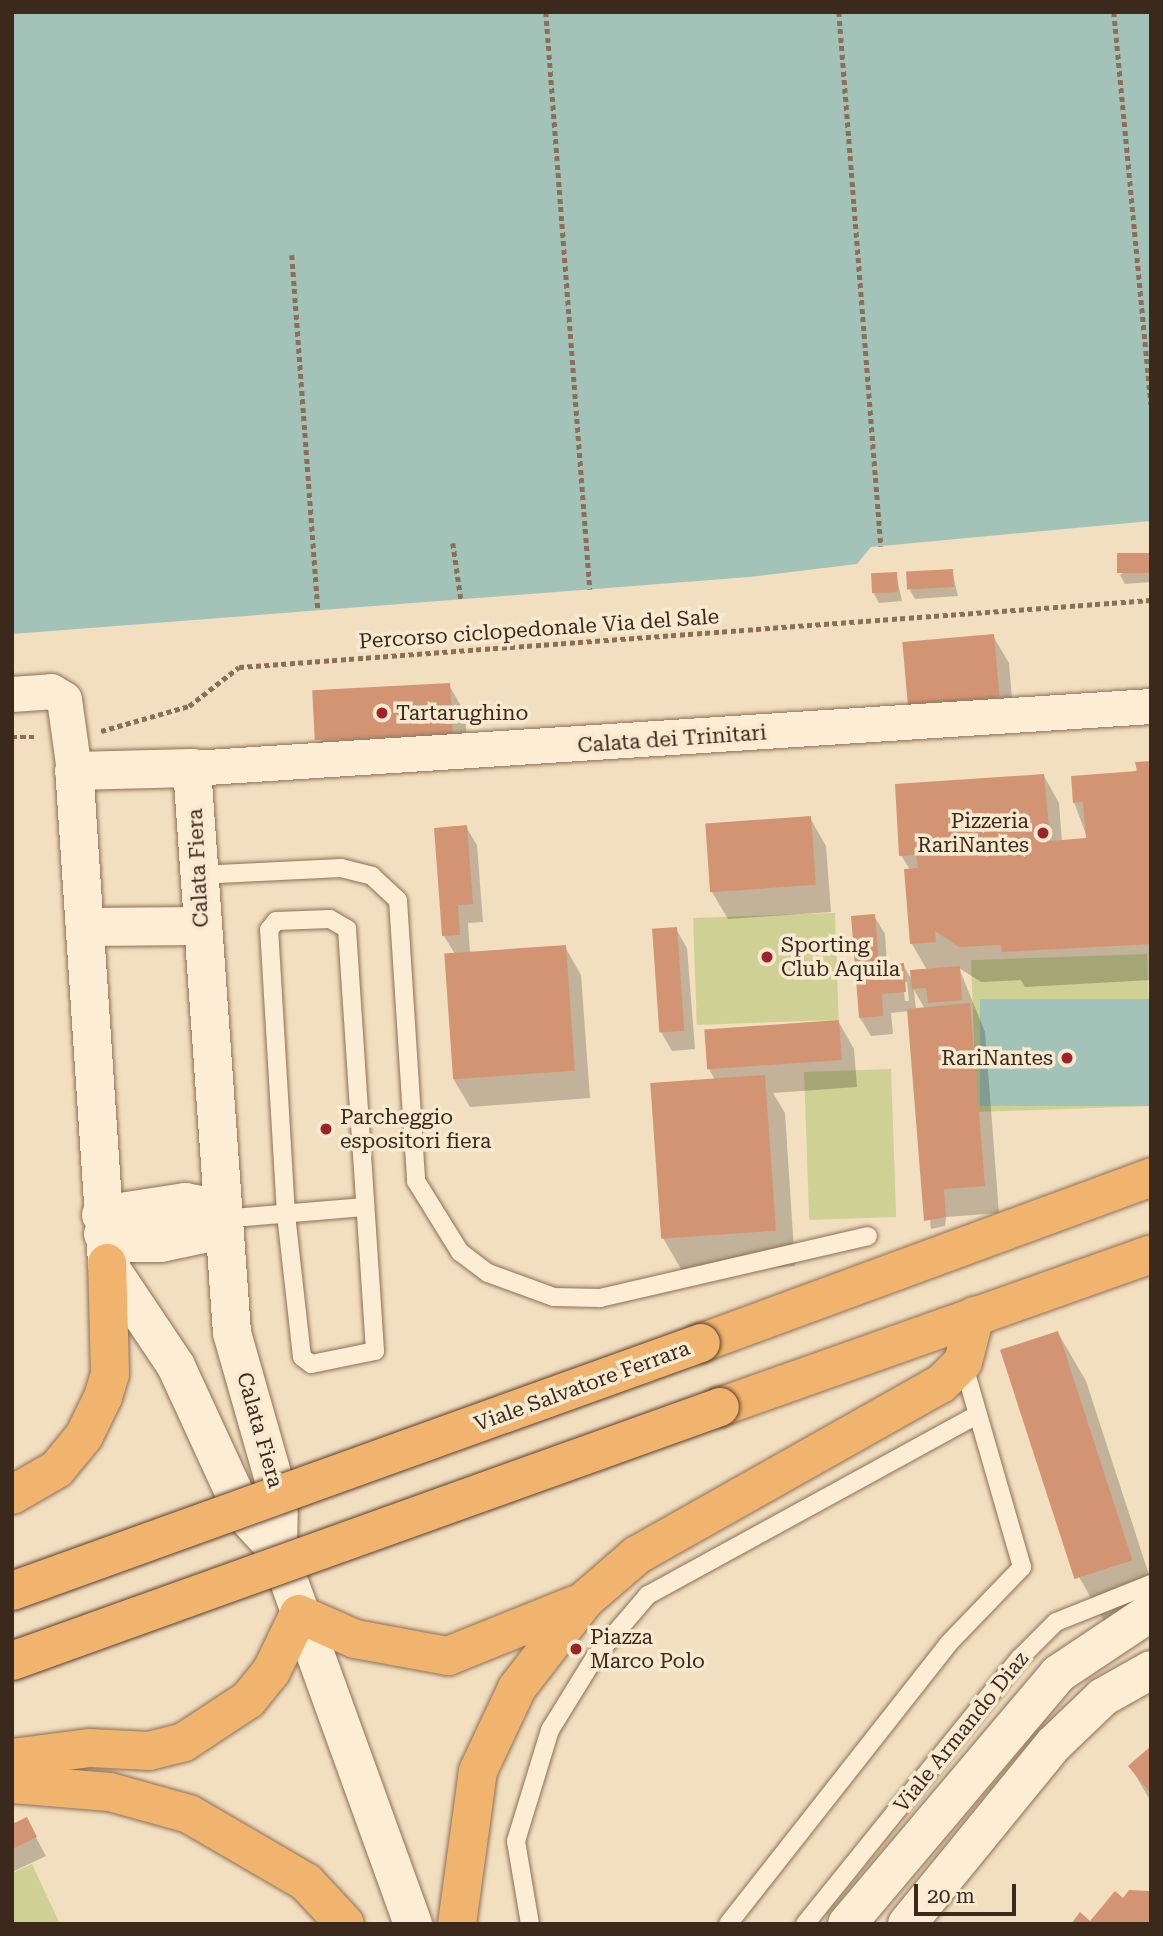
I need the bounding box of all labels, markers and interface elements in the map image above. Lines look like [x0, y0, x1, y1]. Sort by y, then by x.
street label: Percorso ciclopedonale Via del Sale [358, 604, 720, 654]
place label: Tartarughino [396, 700, 528, 726]
marker: Tartarughino [374, 705, 390, 721]
street label: Calata dei Trinitari [577, 720, 767, 758]
street label: Calata Fiera [182, 808, 214, 928]
place label: Pizzeria RariNantes [917, 808, 1029, 858]
marker: Pizzeria RariNantes [1035, 825, 1051, 841]
place label: Sporting Club Aquila [781, 932, 900, 982]
marker: Sporting Club Aquila [759, 949, 775, 965]
place label: RariNantes [941, 1045, 1053, 1071]
marker: RariNantes [1059, 1050, 1075, 1066]
place label: Parcheggio espositori fiera [340, 1104, 491, 1154]
marker: Parcheggio espositori fiera [318, 1121, 334, 1137]
street label: Viale Salvatore Ferrara [471, 1335, 693, 1437]
street label: Calata Fiera [231, 1369, 289, 1491]
place label: Piazza Marco Polo [590, 1624, 705, 1674]
marker: Piazza Marco Polo [568, 1641, 584, 1657]
street label: Viale Armando Diaz [888, 1647, 1034, 1817]
scale bar [918, 1870, 1020, 1914]
text: 20 m [927, 1884, 975, 1908]

